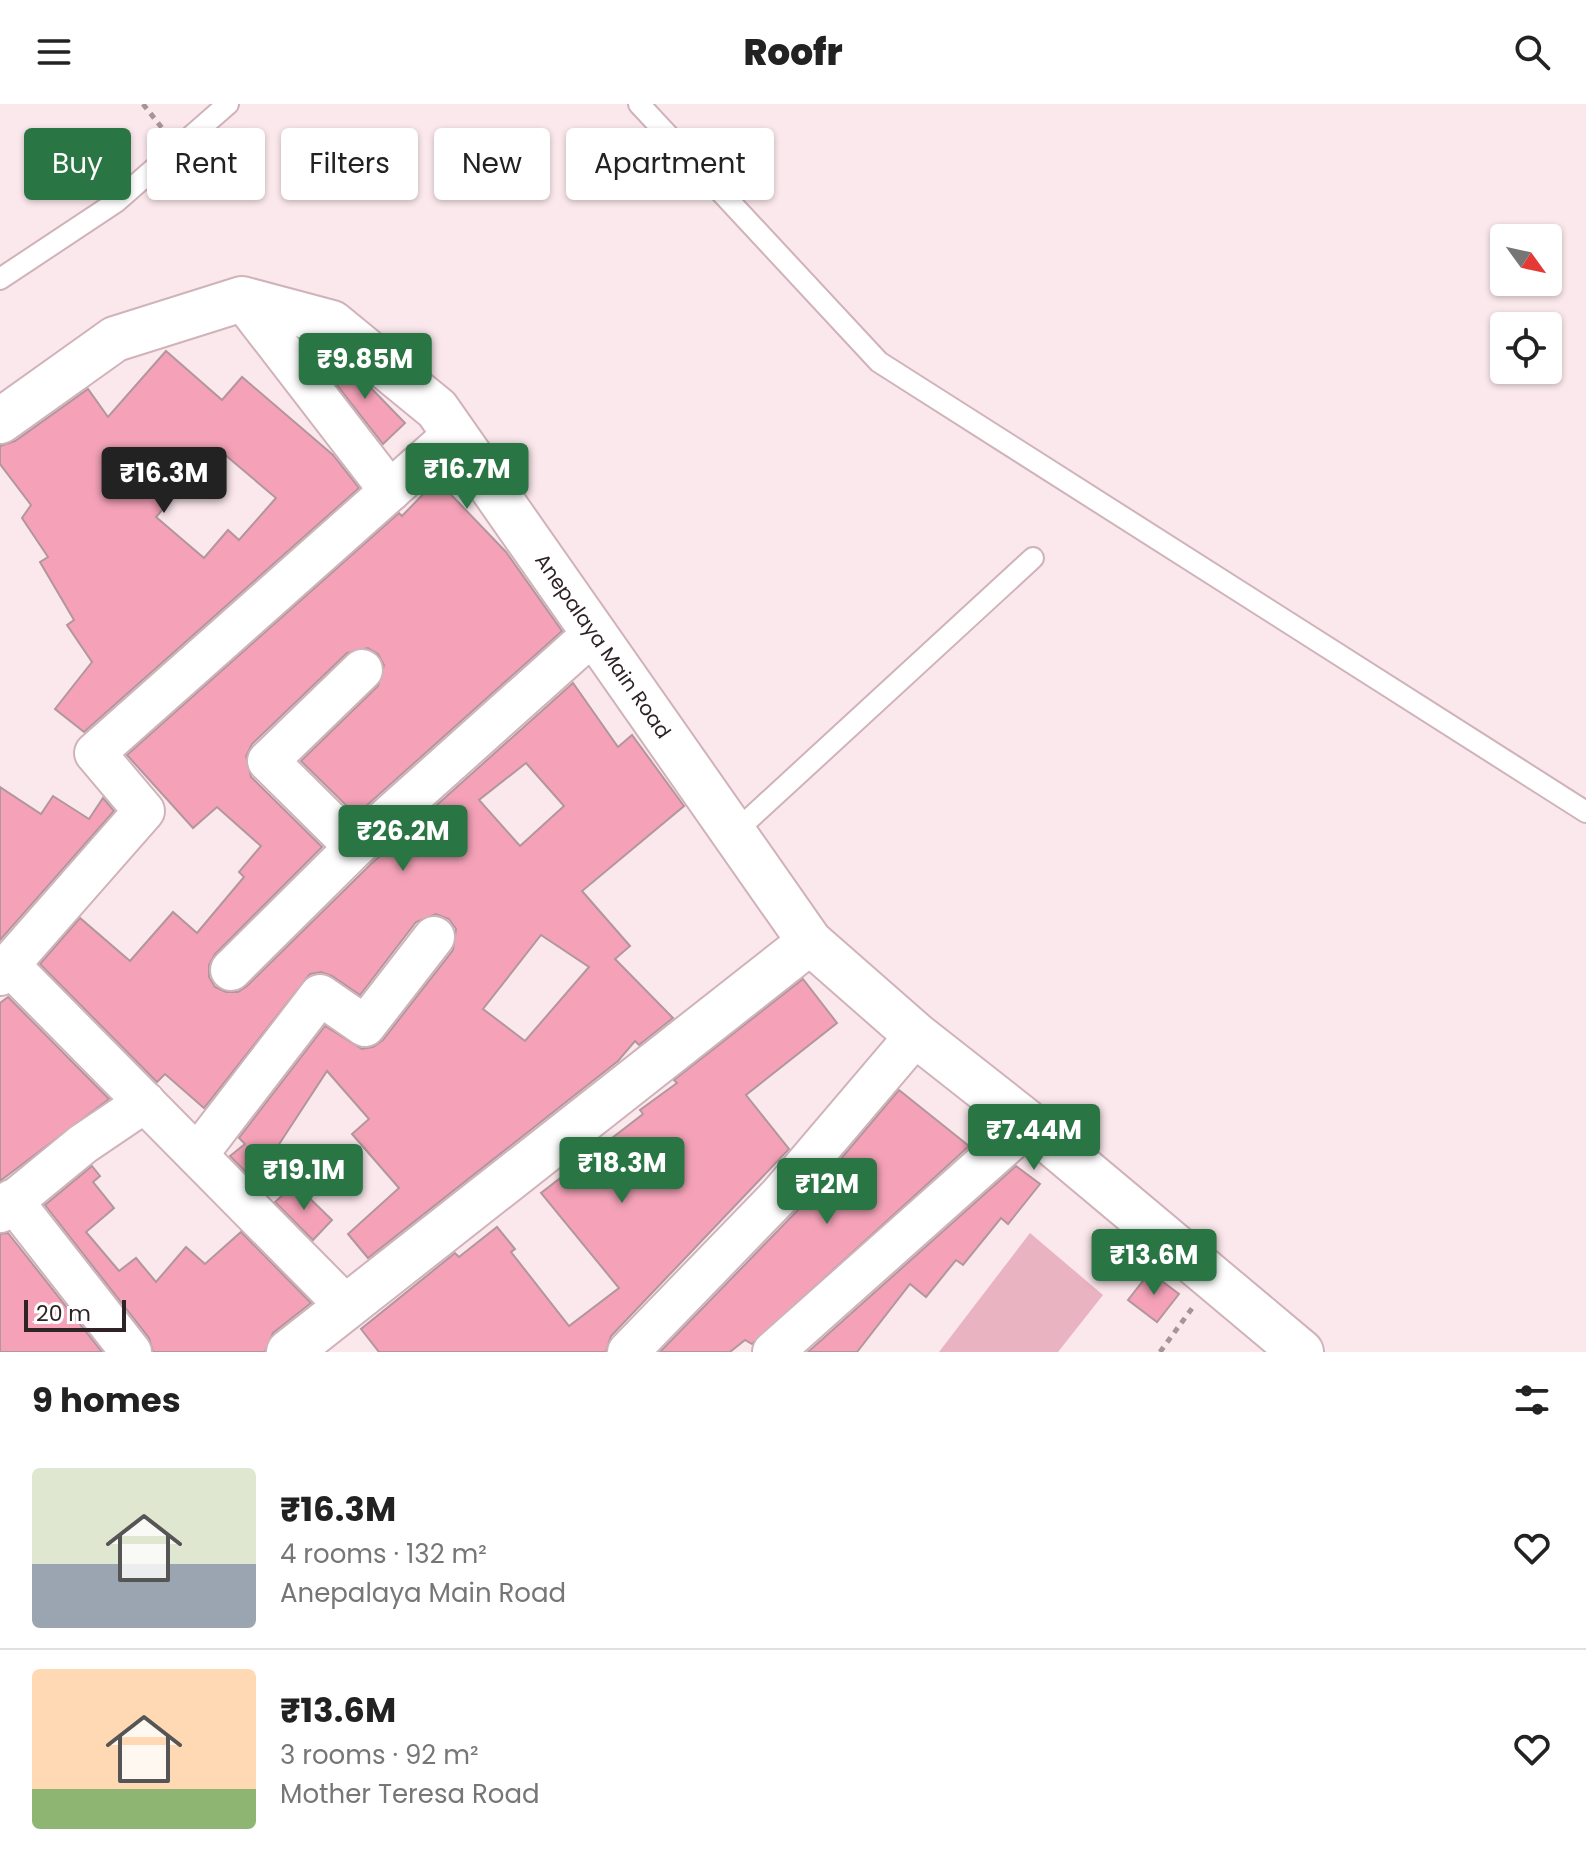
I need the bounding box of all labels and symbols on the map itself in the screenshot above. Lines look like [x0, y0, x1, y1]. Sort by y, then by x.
north arrow [1490, 224, 1562, 296]
pin: ₹9.85M [300, 333, 430, 401]
pin: ₹16.7M [402, 443, 532, 511]
pin: ₹16.3M [99, 447, 229, 515]
street label: Anepalaya Main Road [528, 548, 678, 744]
pin: ₹26.2M [338, 805, 468, 873]
pin: ₹7.44M [969, 1104, 1099, 1172]
pin: ₹18.3M [557, 1137, 687, 1205]
pin: ₹19.1M [239, 1144, 369, 1212]
pin: ₹12M [780, 1158, 874, 1226]
pin: ₹13.6M [1089, 1229, 1219, 1297]
scale bar [24, 1296, 126, 1332]

